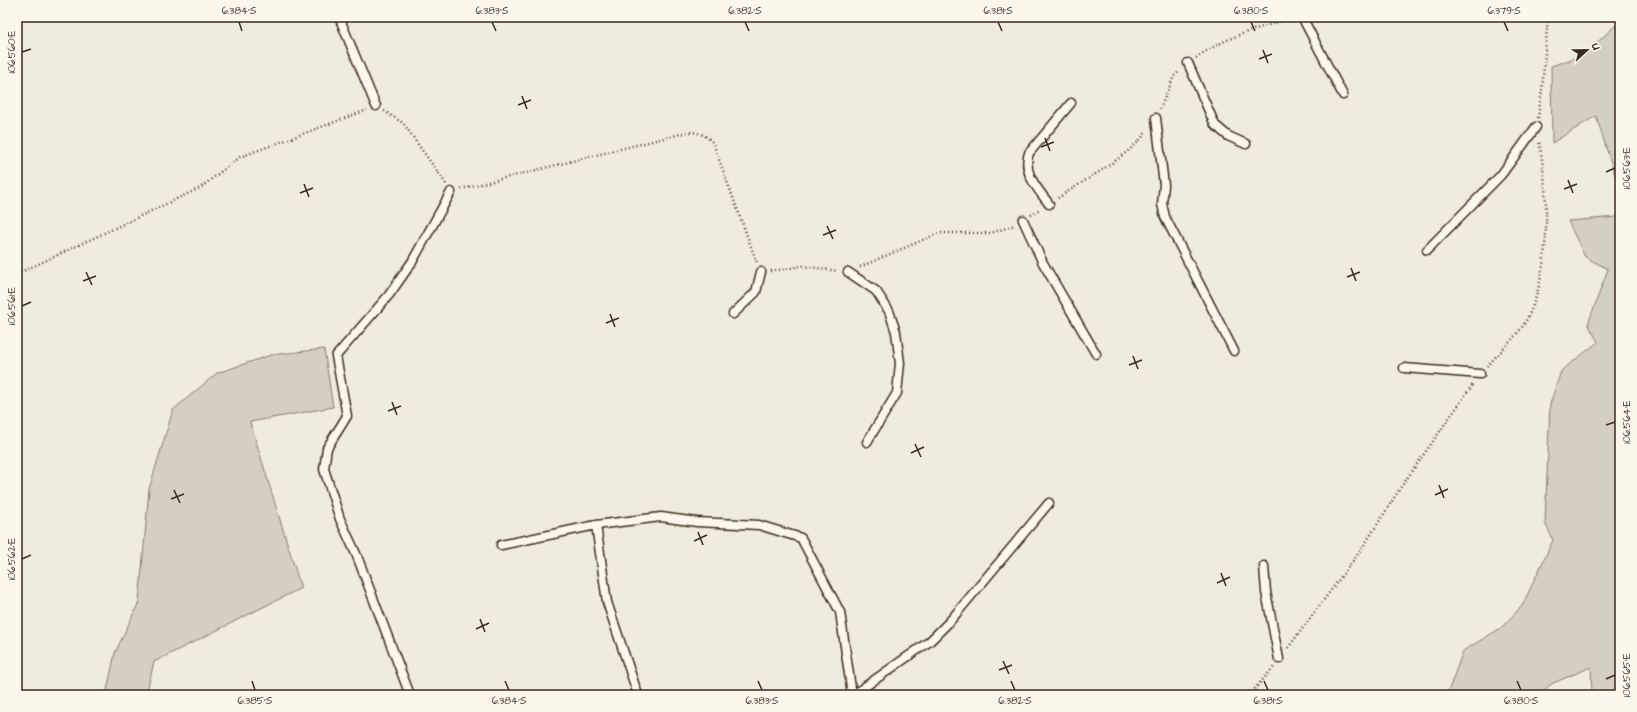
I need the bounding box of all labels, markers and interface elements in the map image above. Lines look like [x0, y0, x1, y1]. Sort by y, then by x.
text: 6.384°S [222, 4, 257, 18]
text: 6.383°S [476, 4, 509, 18]
text: 6.382°S [728, 4, 762, 18]
text: 6.381°S [983, 4, 1013, 18]
text: 6.380°S [1234, 4, 1269, 18]
text: 6.379°S [1487, 4, 1521, 18]
text: 106.560°E [5, 30, 19, 74]
north arrow [1567, 30, 1607, 70]
text: U [1587, 40, 1604, 52]
text: 106.563°E [1620, 147, 1634, 189]
text: 106.561°E [5, 287, 19, 325]
text: 106.564°E [1620, 400, 1634, 444]
text: 106.562°E [5, 538, 19, 580]
text: 106.565°E [1620, 653, 1634, 697]
text: 6.385°S [238, 694, 273, 708]
text: 6.384°S [492, 694, 527, 708]
text: 6.383°S [746, 694, 779, 708]
text: 6.382°S [998, 694, 1032, 708]
text: 6.381°S [1253, 694, 1283, 708]
text: 6.380°S [1504, 694, 1539, 708]

